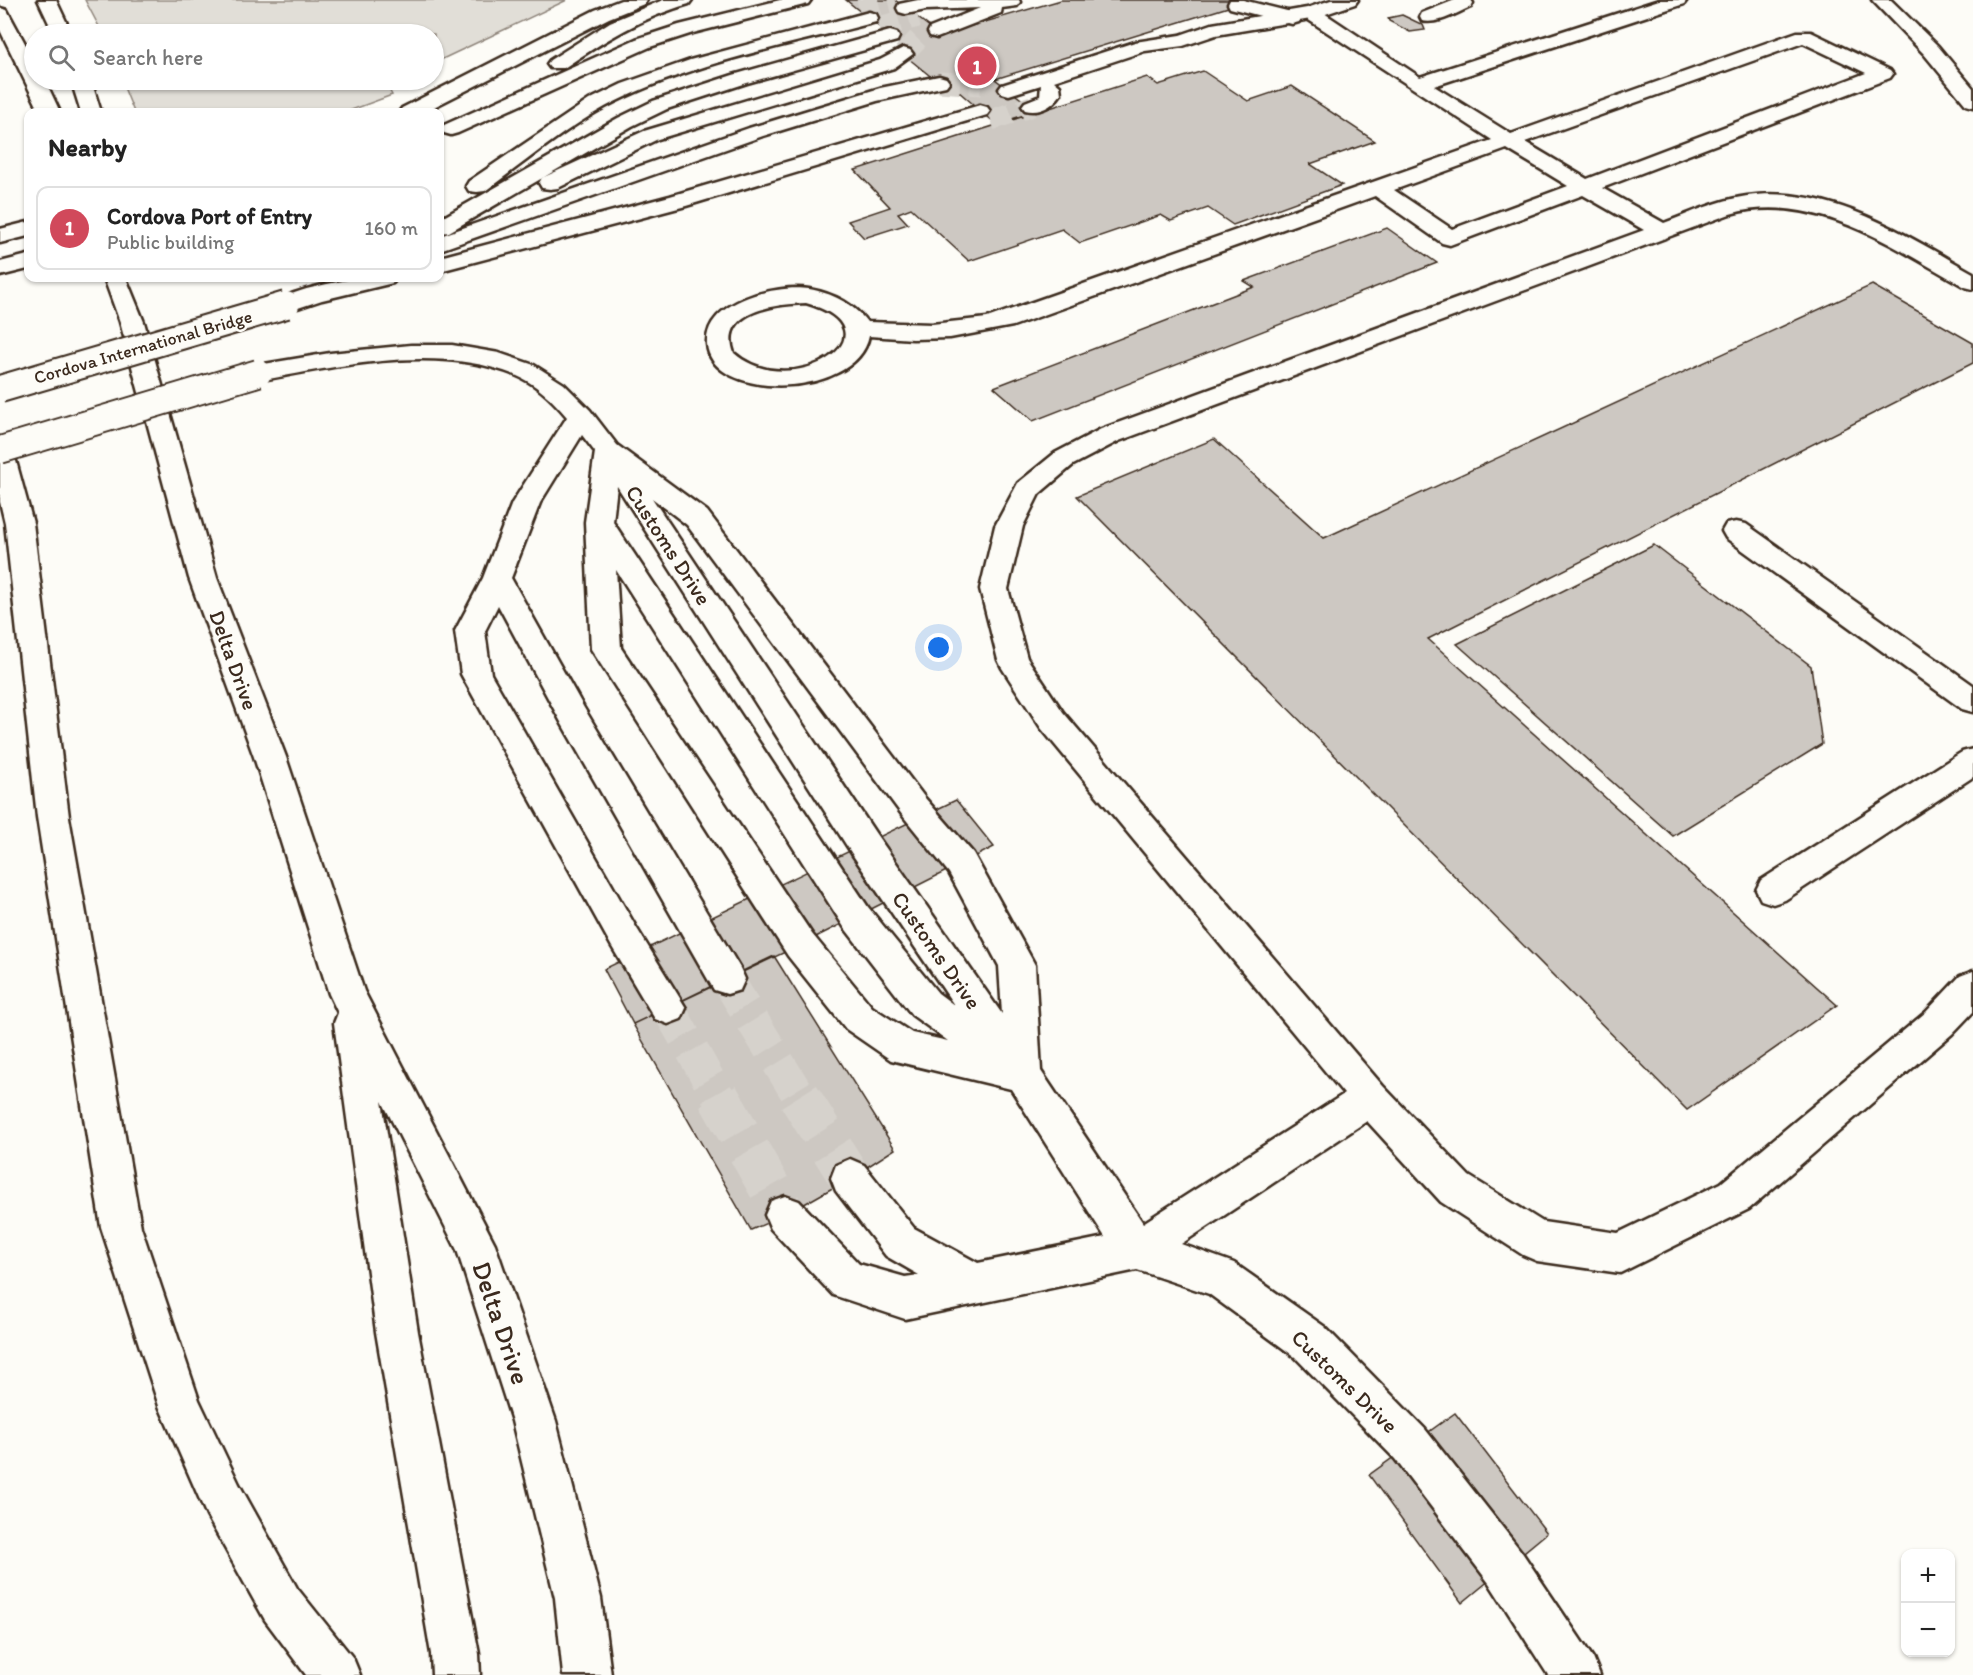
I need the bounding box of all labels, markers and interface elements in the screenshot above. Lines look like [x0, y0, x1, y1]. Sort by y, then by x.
search box [24, 24, 444, 90]
icon: search [45, 41, 78, 74]
text: Search here [93, 44, 203, 71]
pin: 1 [958, 44, 996, 88]
text: Nearby [48, 131, 127, 163]
text: Cordova Port of Entry [107, 203, 312, 230]
text: 1 [65, 216, 74, 240]
text: 160 m [365, 216, 418, 240]
text: Public building [107, 230, 234, 254]
street label: Cordova International Bridge [31, 305, 255, 389]
street label: Customs Drive [620, 480, 717, 610]
street label: Delta Drive [203, 607, 264, 714]
your location [924, 633, 953, 662]
street label: Customs Drive [886, 886, 987, 1014]
street label: Delta Drive [465, 1257, 538, 1389]
street label: Customs Drive [1286, 1324, 1404, 1439]
map controls [1901, 1549, 1955, 1657]
button: + [1901, 1549, 1955, 1603]
button: − [1901, 1603, 1955, 1657]

